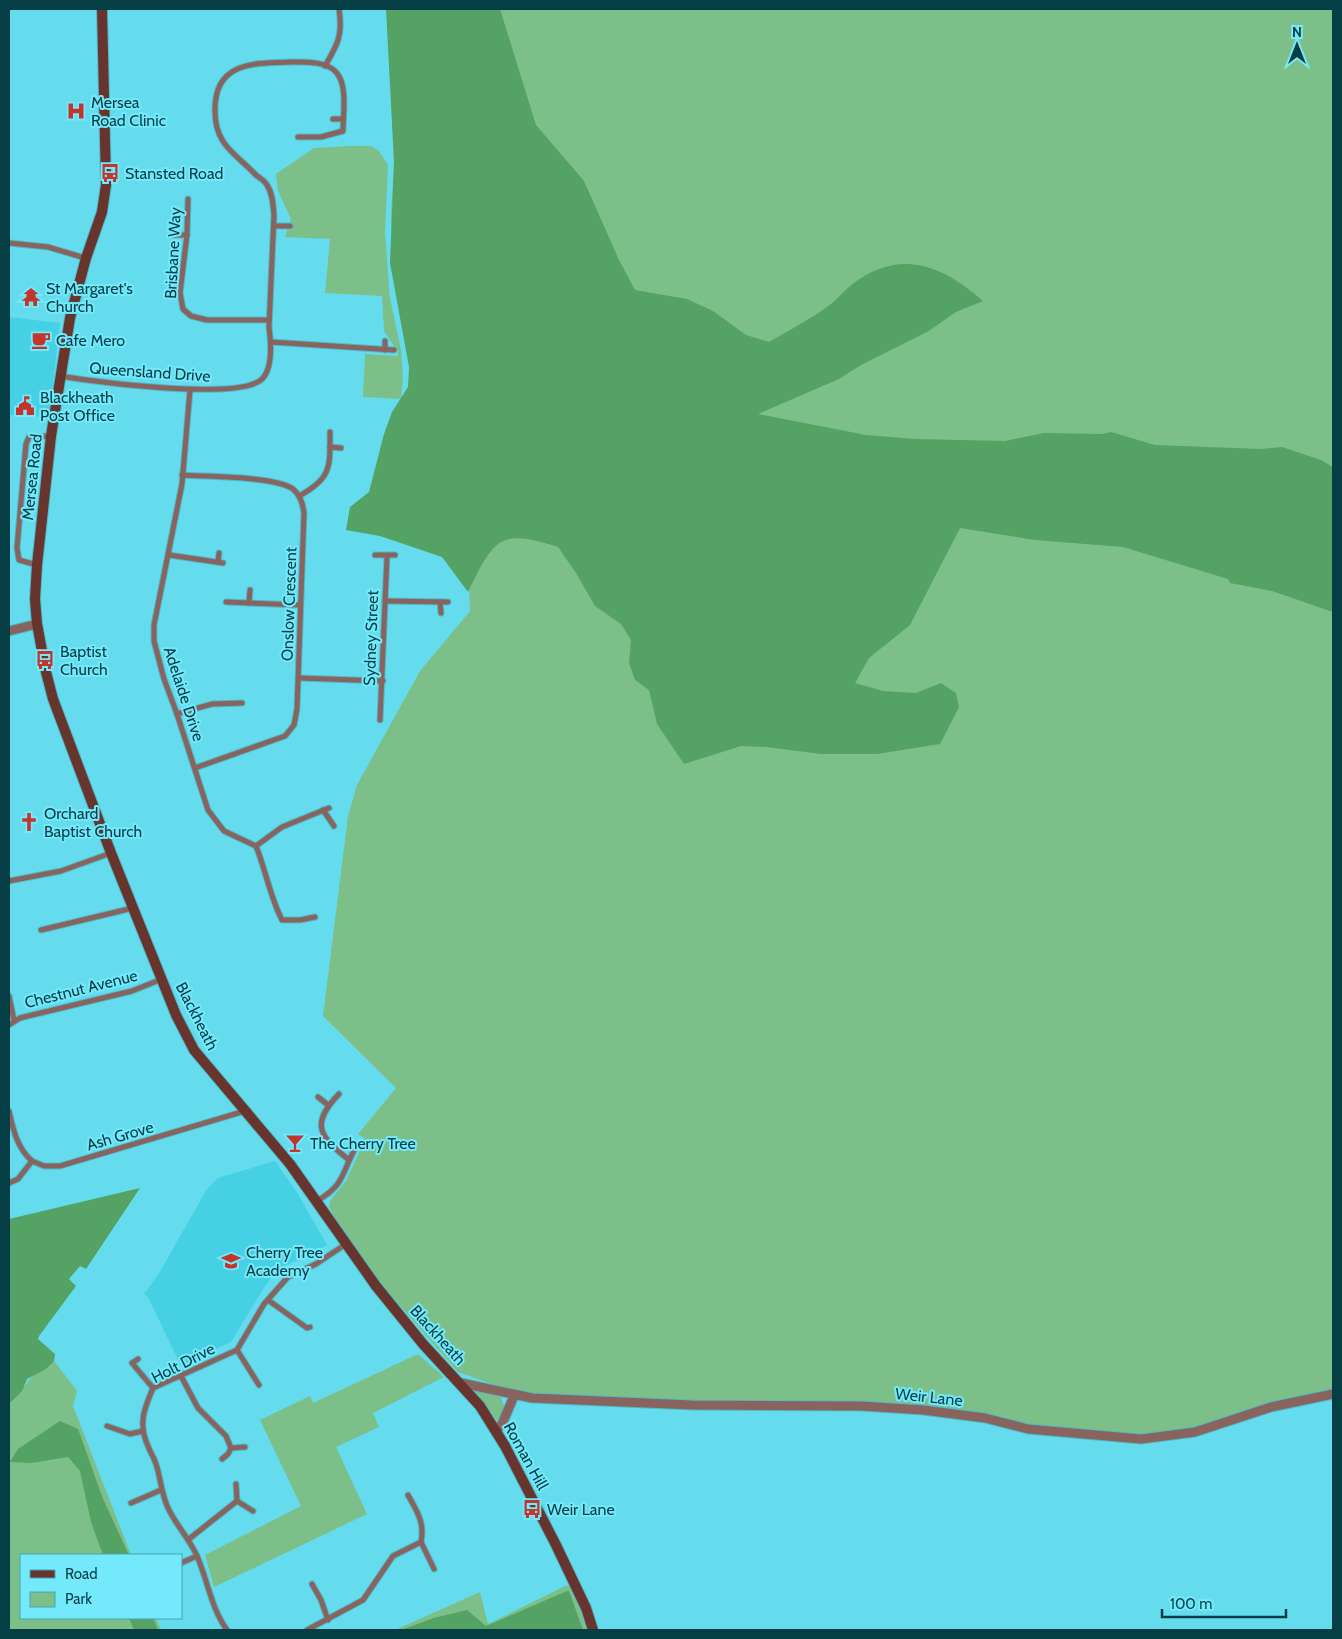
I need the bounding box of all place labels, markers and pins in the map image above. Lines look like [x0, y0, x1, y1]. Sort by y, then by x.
place label: Mersea Road Clinic [91, 93, 166, 130]
hospital icon: Mersea Road Clinic [65, 100, 87, 122]
bus stop icon: Stansted Road [99, 162, 121, 184]
place label: Stansted Road [125, 164, 223, 183]
place label: St Margaret's Church [46, 279, 133, 316]
temple icon: St Margaret's Church [20, 286, 42, 308]
cafe icon: Cafe Mero [30, 329, 52, 351]
place label: Cafe Mero [56, 331, 125, 350]
place label: Blackheath Post Office [40, 388, 115, 425]
public building icon: Blackheath Post Office [14, 395, 36, 417]
place label: Baptist Church [60, 642, 108, 679]
bus stop icon: Baptist Church [34, 649, 56, 671]
place label: Orchard Baptist Church [44, 804, 142, 841]
church icon: Orchard Baptist Church [18, 811, 40, 833]
bar icon: The Cherry Tree [284, 1132, 306, 1154]
place label: The Cherry Tree [310, 1134, 416, 1153]
place label: Cherry Tree Academy [246, 1243, 323, 1280]
school or university icon: Cherry Tree Academy [220, 1250, 242, 1272]
bus stop icon: Weir Lane [521, 1498, 543, 1520]
place label: Weir Lane [547, 1500, 615, 1519]

